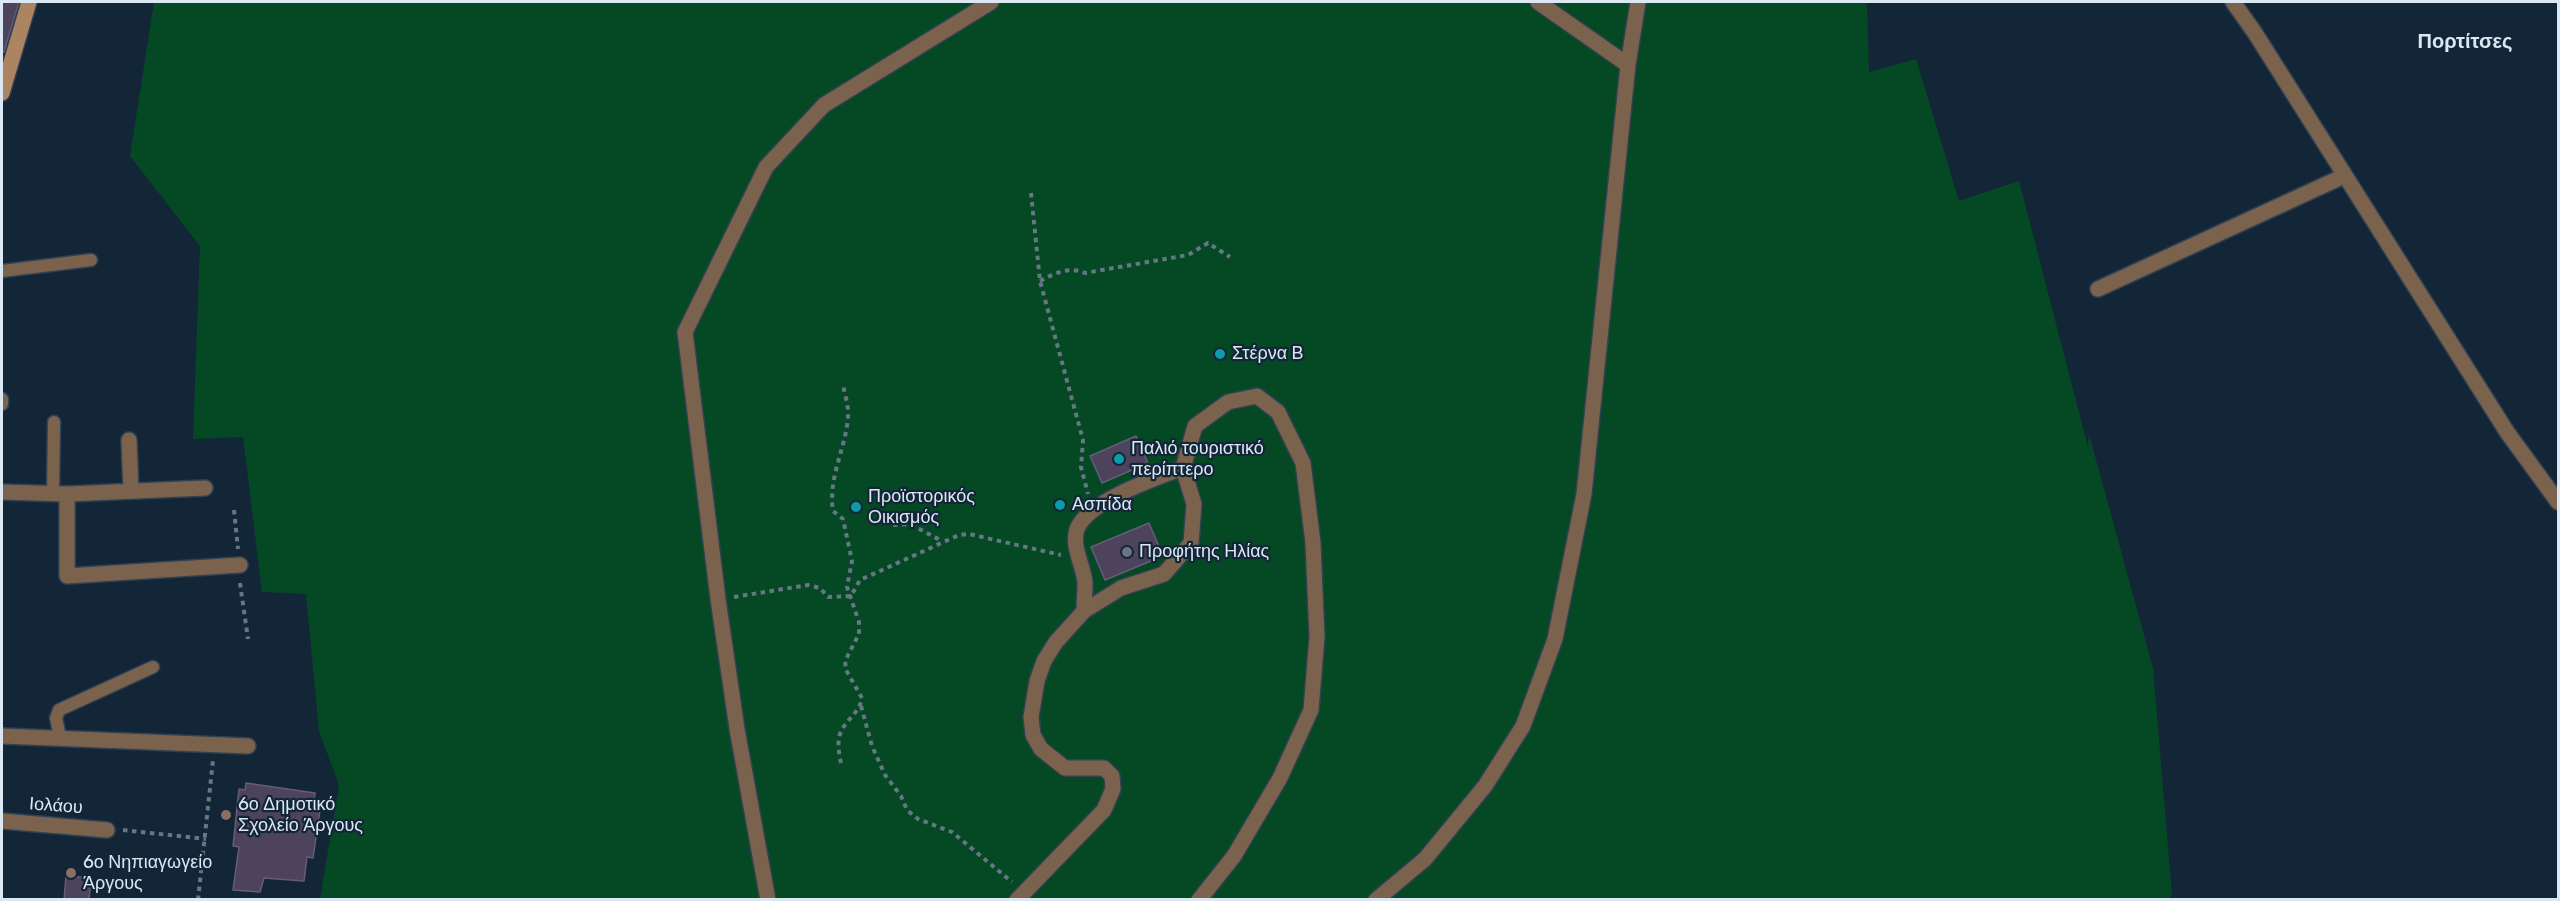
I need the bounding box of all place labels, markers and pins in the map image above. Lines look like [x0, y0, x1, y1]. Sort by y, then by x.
place label: Στέρνα Β [1232, 343, 1303, 365]
marker: Στέρνα Β [1213, 347, 1227, 361]
place label: Παλιό τουριστικό περίπτερο [1131, 438, 1264, 480]
marker: Παλιό τουριστικό περίπτερο [1112, 452, 1126, 466]
place label: Προϊστορικός Οικισμός [868, 486, 975, 528]
place label: Ασπίδα [1072, 494, 1132, 516]
marker: Ασπίδα [1053, 498, 1067, 512]
marker: Προϊστορικός Οικισμός [849, 500, 863, 514]
place label: Προφήτης Ηλίας [1139, 541, 1269, 563]
marker: Προφήτης Ηλίας [1120, 545, 1134, 559]
place label: 6ο Δημοτικό Σχολείο Άργους [238, 794, 363, 836]
marker: 6ο Δημοτικό Σχολείο Άργους [219, 808, 233, 822]
place label: 6ο Νηπιαγωγείο Άργους [83, 852, 212, 894]
marker: 6ο Νηπιαγωγείο Άργους [64, 866, 78, 880]

